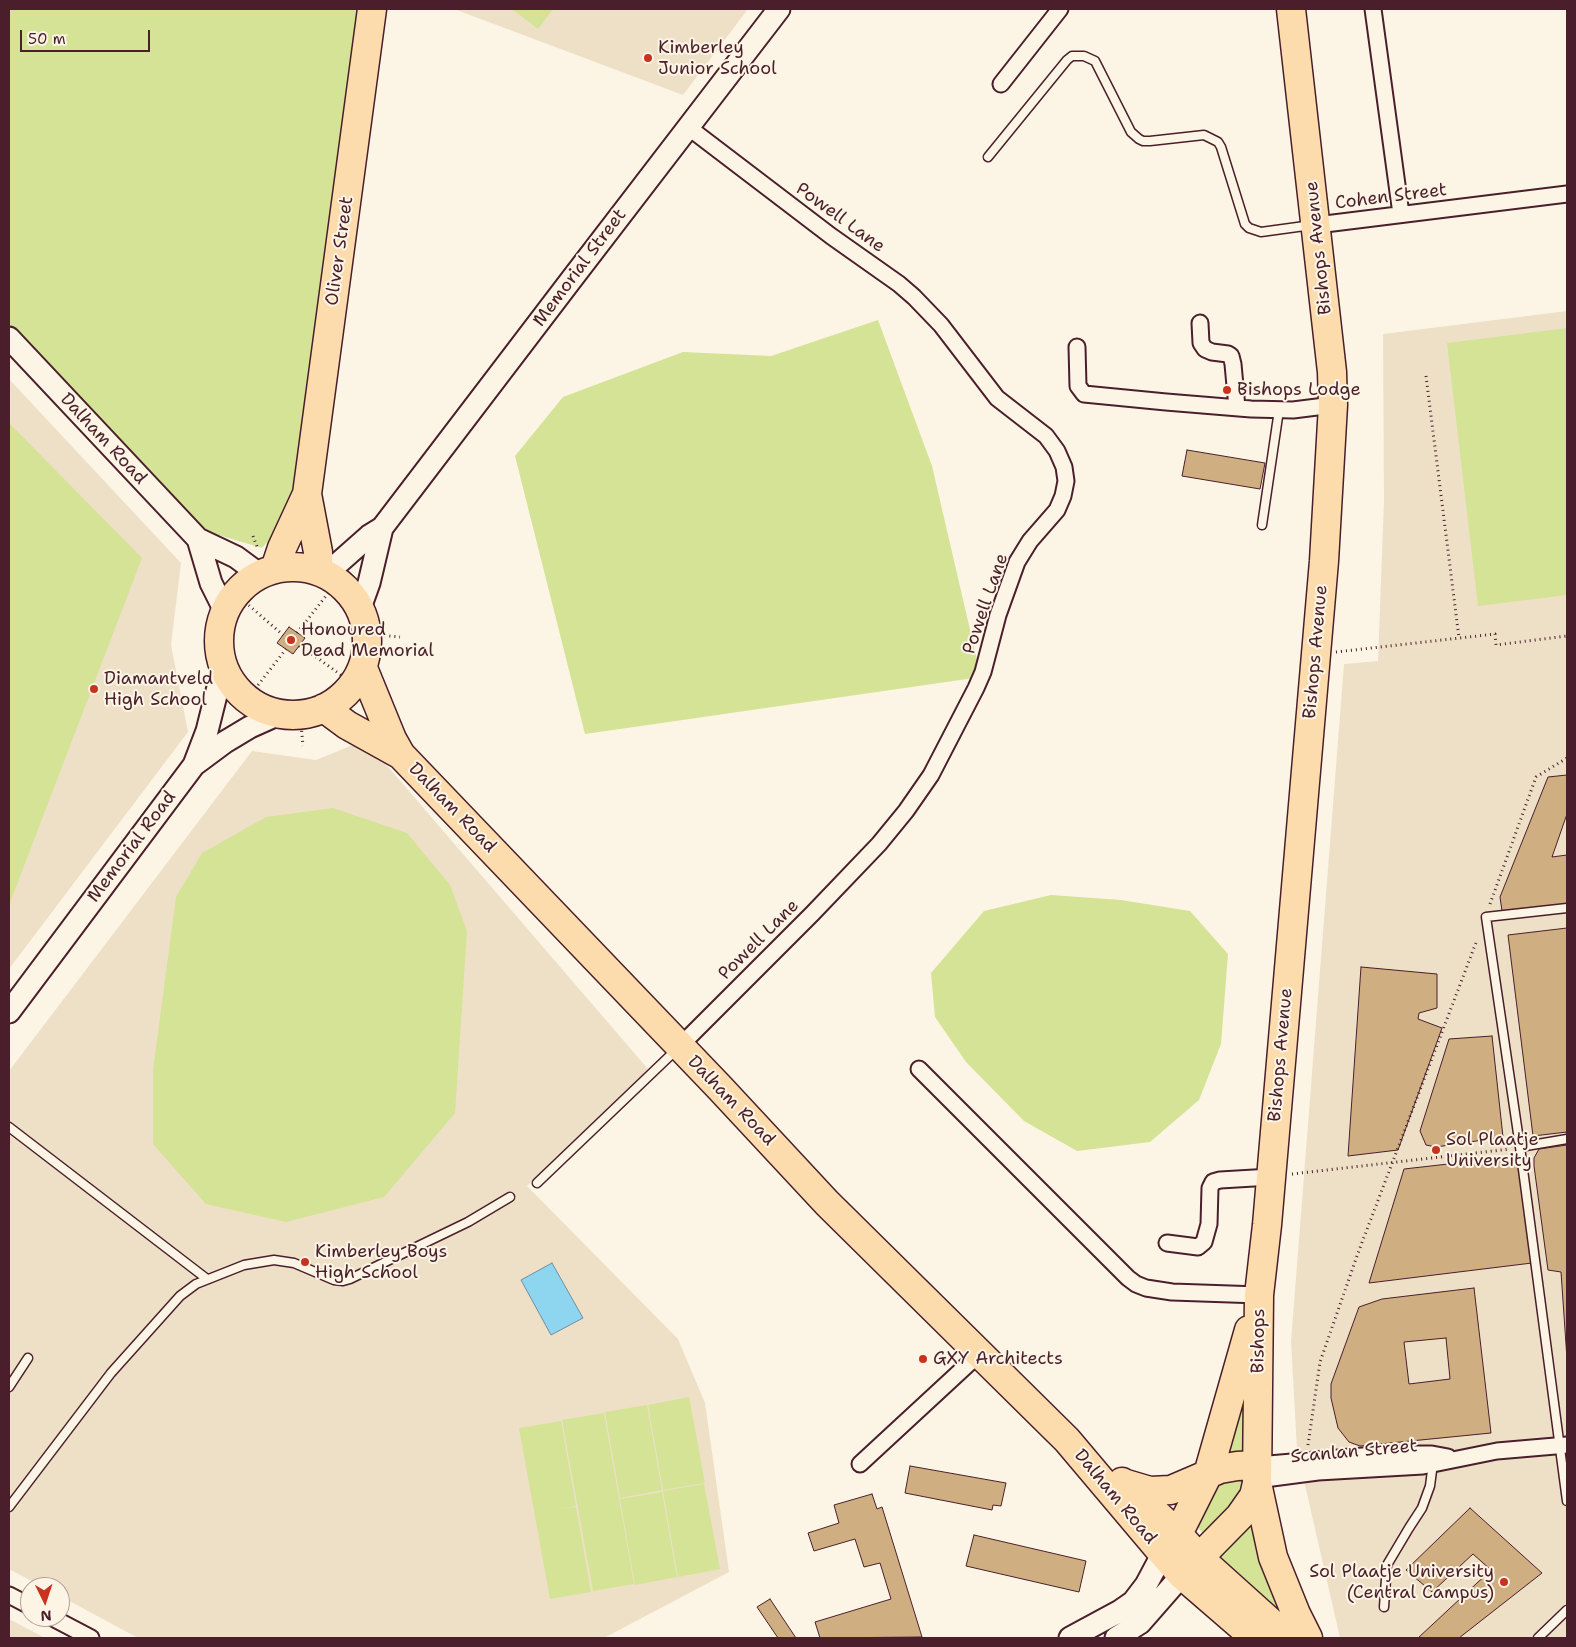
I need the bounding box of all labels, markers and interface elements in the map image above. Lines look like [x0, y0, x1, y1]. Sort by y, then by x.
scale bar [22, 20, 152, 52]
text: 50 m [28, 29, 66, 49]
place label: Kimberley Junior School [658, 37, 777, 80]
marker: Kimberley Junior School [642, 52, 654, 64]
street label: Powell Lane [791, 178, 889, 258]
street label: Cohen Street [1334, 179, 1448, 215]
street label: Bishops Avenue [1301, 180, 1337, 316]
street label: Oliver Street [322, 195, 358, 307]
street label: Memorial Street [529, 205, 631, 331]
place label: Bishops Lodge [1237, 379, 1361, 401]
marker: Bishops Lodge [1221, 384, 1233, 396]
street label: Dalham Road [55, 389, 151, 489]
street label: Powell Lane [959, 551, 1013, 657]
street label: Bishops Avenue [1299, 584, 1333, 720]
place label: Honoured Dead Memorial [301, 619, 434, 662]
marker: Honoured Dead Memorial [285, 634, 297, 646]
place label: Diamantveld High School [104, 668, 213, 711]
marker: Diamantveld High School [88, 683, 100, 695]
street label: Dalham Road [404, 758, 500, 858]
street label: Memorial Road [83, 787, 181, 907]
street label: Powell Lane [714, 895, 804, 985]
street label: Bishops Avenue [1264, 987, 1298, 1123]
street label: Dalham Road [683, 1051, 779, 1151]
place label: Sol Plaatje University [1446, 1129, 1539, 1172]
marker: Sol Plaatje University [1430, 1144, 1442, 1156]
place label: Kimberley Boys High School [315, 1241, 447, 1284]
marker: Kimberley Boys High School [299, 1256, 311, 1268]
street label: Bishops [1248, 1308, 1270, 1374]
place label: GXY Architects [933, 1348, 1063, 1370]
marker: GXY Architects [917, 1353, 929, 1365]
street label: Scanlan Street [1290, 1436, 1418, 1468]
street label: Dalham Road [1069, 1445, 1161, 1549]
place label: Sol Plaatje University (Central Campus) [1309, 1561, 1494, 1604]
marker: Sol Plaatje University (Central Campus) [1498, 1576, 1510, 1588]
north arrow [20, 1577, 70, 1627]
text: N [40, 1607, 52, 1625]

